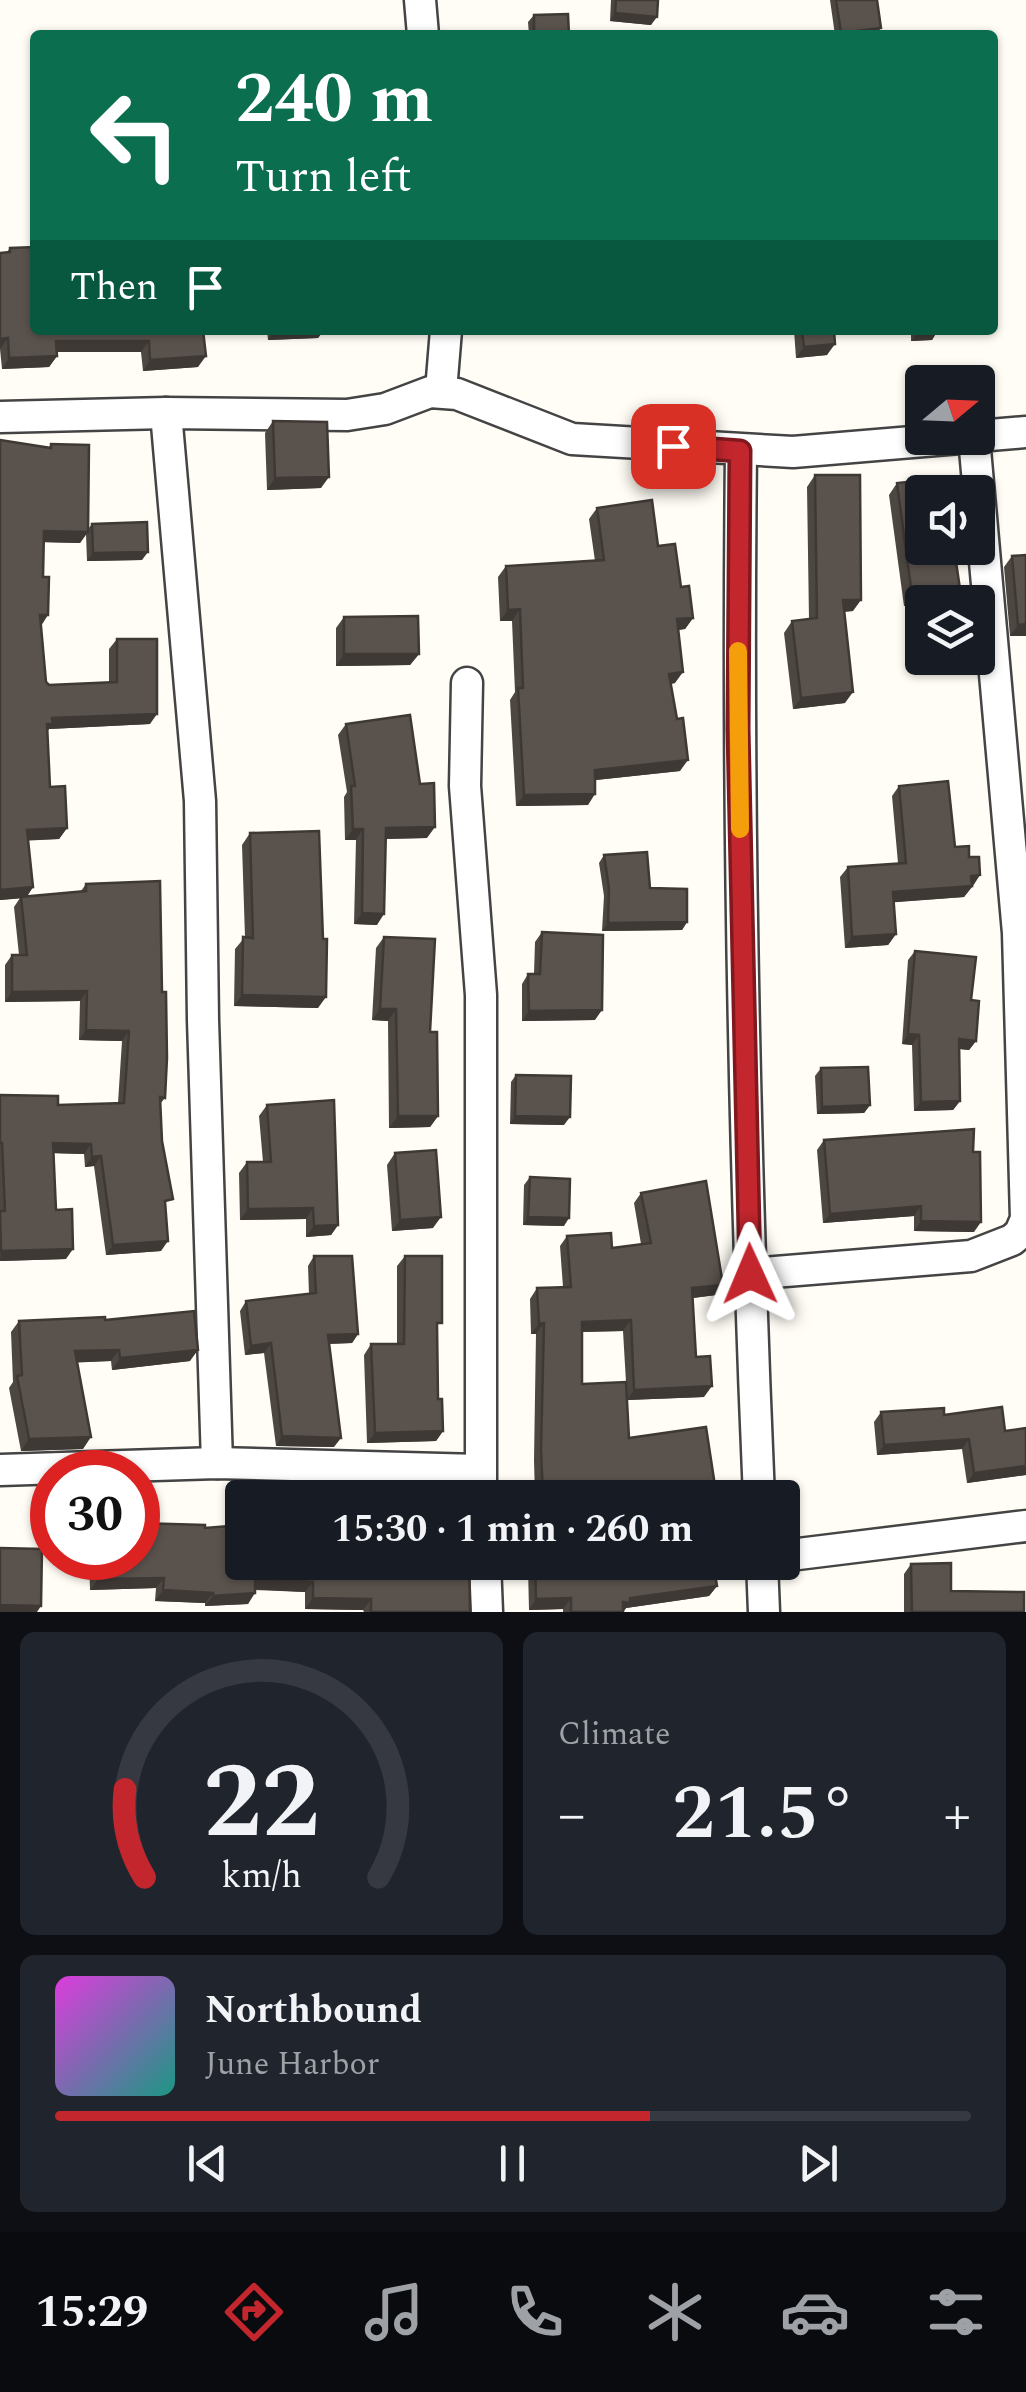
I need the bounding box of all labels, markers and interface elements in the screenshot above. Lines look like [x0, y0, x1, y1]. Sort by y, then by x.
text: 240 m [235, 47, 433, 153]
icon: left [70, 70, 200, 200]
text: Turn left [235, 143, 412, 212]
text: Then [70, 259, 158, 317]
icon: arrive [178, 260, 233, 315]
north arrow [905, 365, 995, 455]
map controls [905, 365, 995, 675]
pin [631, 404, 716, 489]
icon: arrive [646, 419, 701, 474]
button: sound [905, 475, 995, 565]
button: layers [905, 585, 995, 675]
position arrow [698, 1222, 802, 1326]
speed limit sign: 30 [30, 1450, 160, 1580]
text: 15:30 · 1 min · 260 m [332, 1501, 693, 1559]
text: Climate [558, 1710, 670, 1759]
text: 22 [203, 1725, 320, 1883]
text: 21.5° [673, 1758, 856, 1872]
text: − [558, 1774, 586, 1857]
text: + [943, 1774, 971, 1857]
text: km/h [221, 1849, 302, 1904]
text: Northbound [205, 1982, 422, 2040]
text: June Harbor [205, 2040, 380, 2089]
icon: previous [180, 2136, 235, 2191]
icon: pause [485, 2136, 540, 2191]
icon: next [791, 2136, 846, 2191]
icon: directions [219, 2277, 289, 2347]
icon: music [359, 2277, 429, 2347]
icon: phone [500, 2277, 570, 2347]
icon: climate [640, 2277, 710, 2347]
icon: car [780, 2277, 850, 2347]
icon: filters [921, 2277, 991, 2347]
text: 15:29 [35, 2278, 148, 2347]

